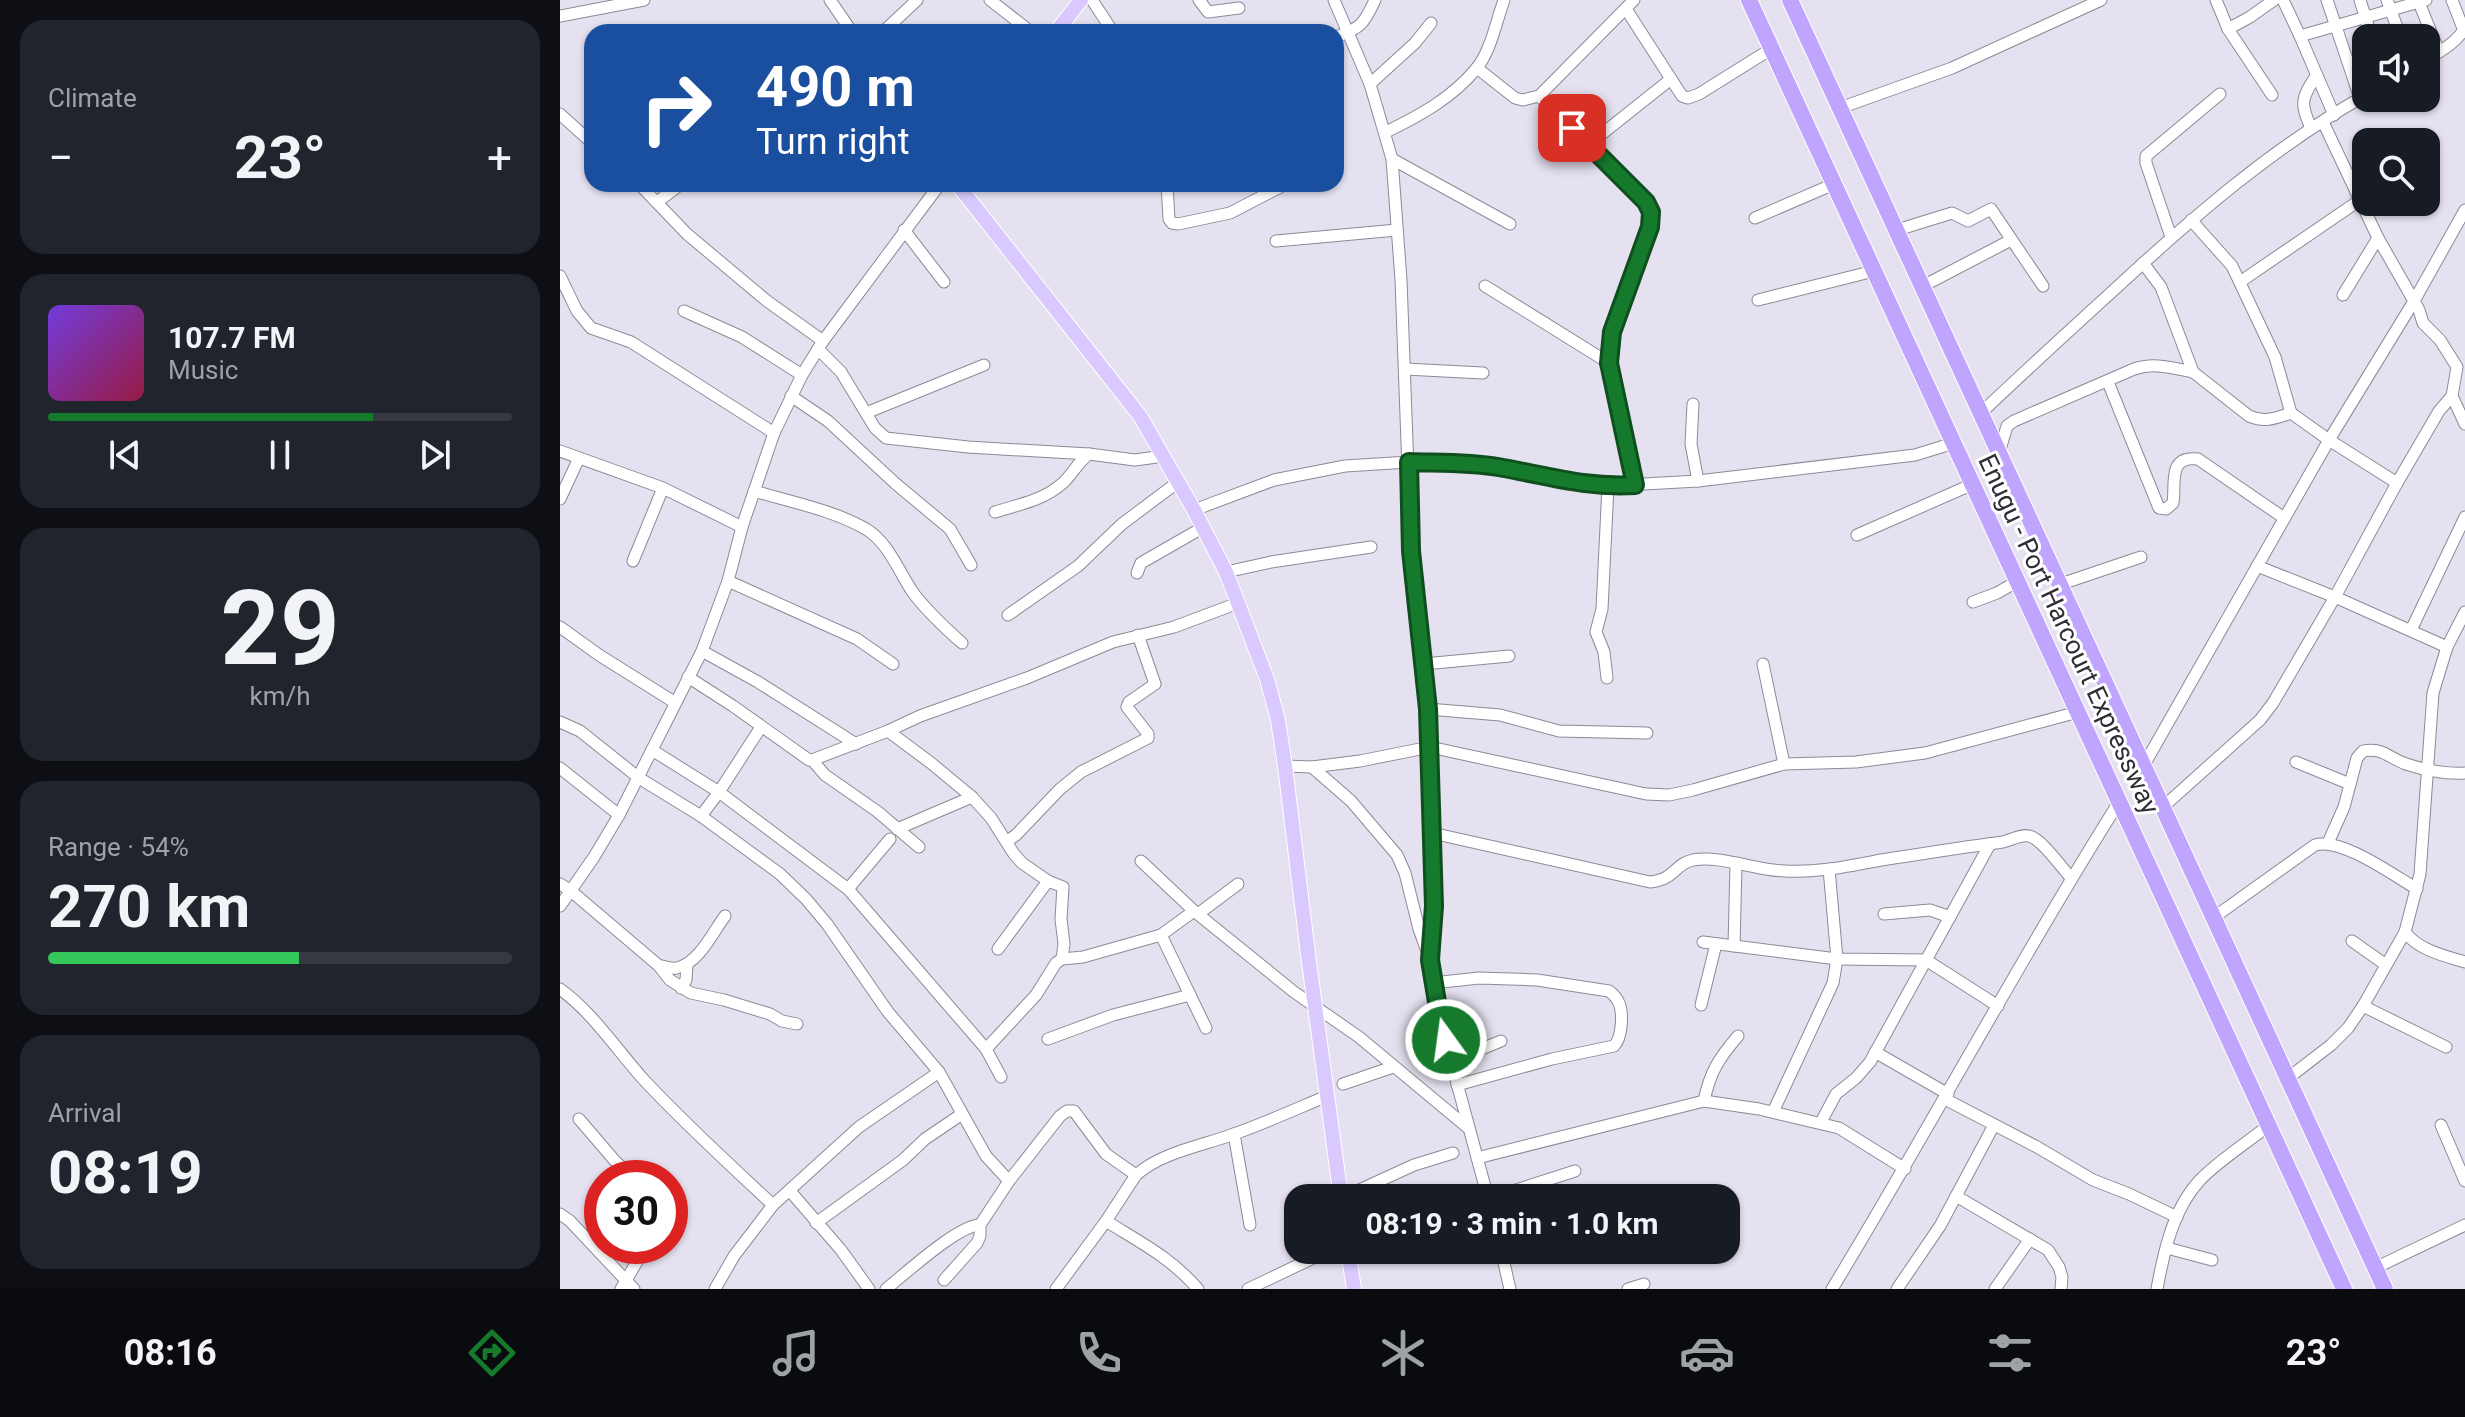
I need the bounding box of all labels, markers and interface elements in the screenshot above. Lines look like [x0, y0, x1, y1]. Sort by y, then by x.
map controls [2352, 24, 2440, 216]
button: sound [2352, 24, 2440, 112]
text: 490 m [756, 54, 915, 120]
icon: right [624, 56, 728, 160]
text: Climate [48, 83, 137, 113]
pin [1538, 94, 1606, 162]
icon: arrive [1550, 106, 1594, 150]
text: Turn right [756, 121, 909, 163]
text: 23° [234, 122, 326, 193]
button: search [2352, 128, 2440, 216]
text: − [48, 132, 73, 184]
text: + [487, 132, 512, 184]
text: 107.7 FM [168, 320, 296, 355]
text: Music [168, 355, 238, 385]
icon: previous [103, 433, 147, 477]
icon: pause [258, 433, 302, 477]
icon: next [413, 433, 457, 477]
street label: Enugu - Port Harcourt Expressway [1972, 449, 2166, 819]
text: 29 [220, 568, 340, 689]
text: km/h [249, 681, 311, 711]
text: Range · 54% [48, 832, 189, 862]
text: 270 km [48, 871, 250, 942]
position arrow [1404, 998, 1488, 1082]
text: Arrival [48, 1098, 122, 1128]
text: 08:19 [48, 1137, 203, 1208]
speed limit sign: 30 [584, 1160, 688, 1264]
text: 08:19 · 3 min · 1.0 km [1365, 1206, 1659, 1241]
icon: directions [464, 1325, 520, 1381]
icon: music [768, 1325, 824, 1381]
icon: phone [1071, 1325, 1127, 1381]
icon: climate [1375, 1325, 1431, 1381]
icon: car [1679, 1325, 1735, 1381]
icon: filters [1982, 1325, 2038, 1381]
text: 08:16 [124, 1332, 217, 1374]
text: 23° [2286, 1332, 2341, 1374]

